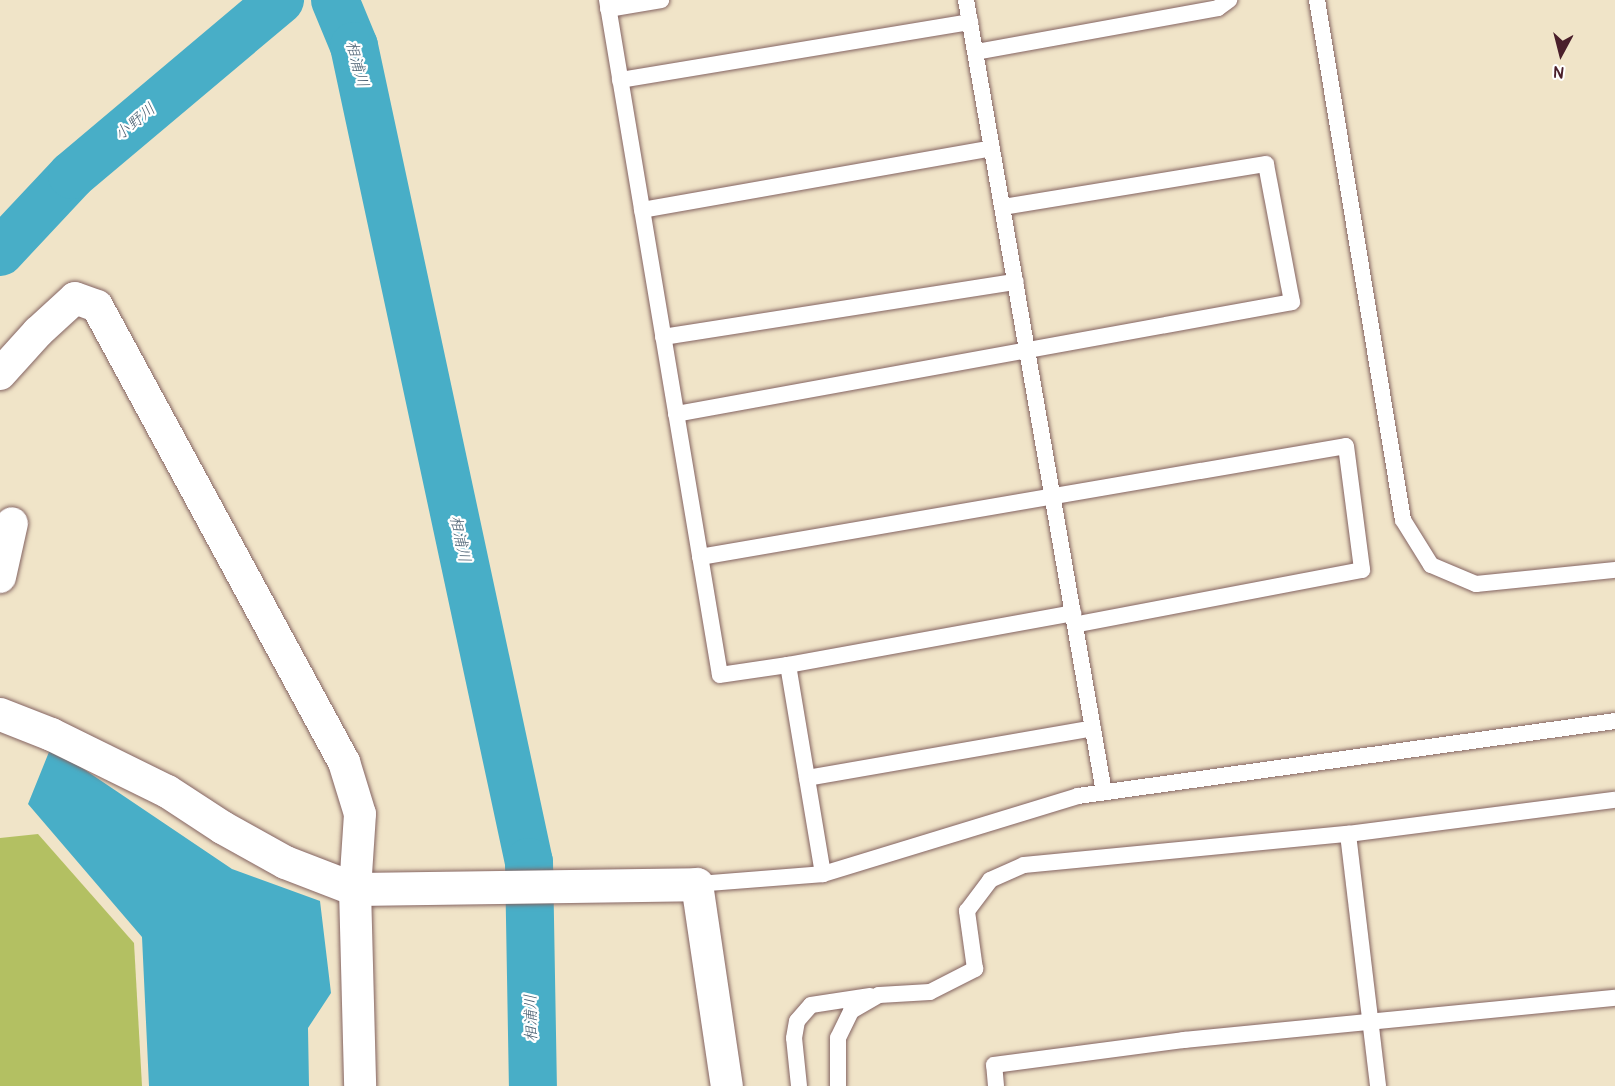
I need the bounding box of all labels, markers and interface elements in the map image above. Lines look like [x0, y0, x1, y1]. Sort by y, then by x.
north arrow [1531, 24, 1591, 84]
water label: 相浦川 [342, 38, 372, 90]
text: N [1552, 61, 1565, 82]
water label: 小野川 [110, 99, 160, 145]
water label: 相浦川 [446, 514, 474, 564]
water label: 相浦川 [521, 994, 541, 1042]

